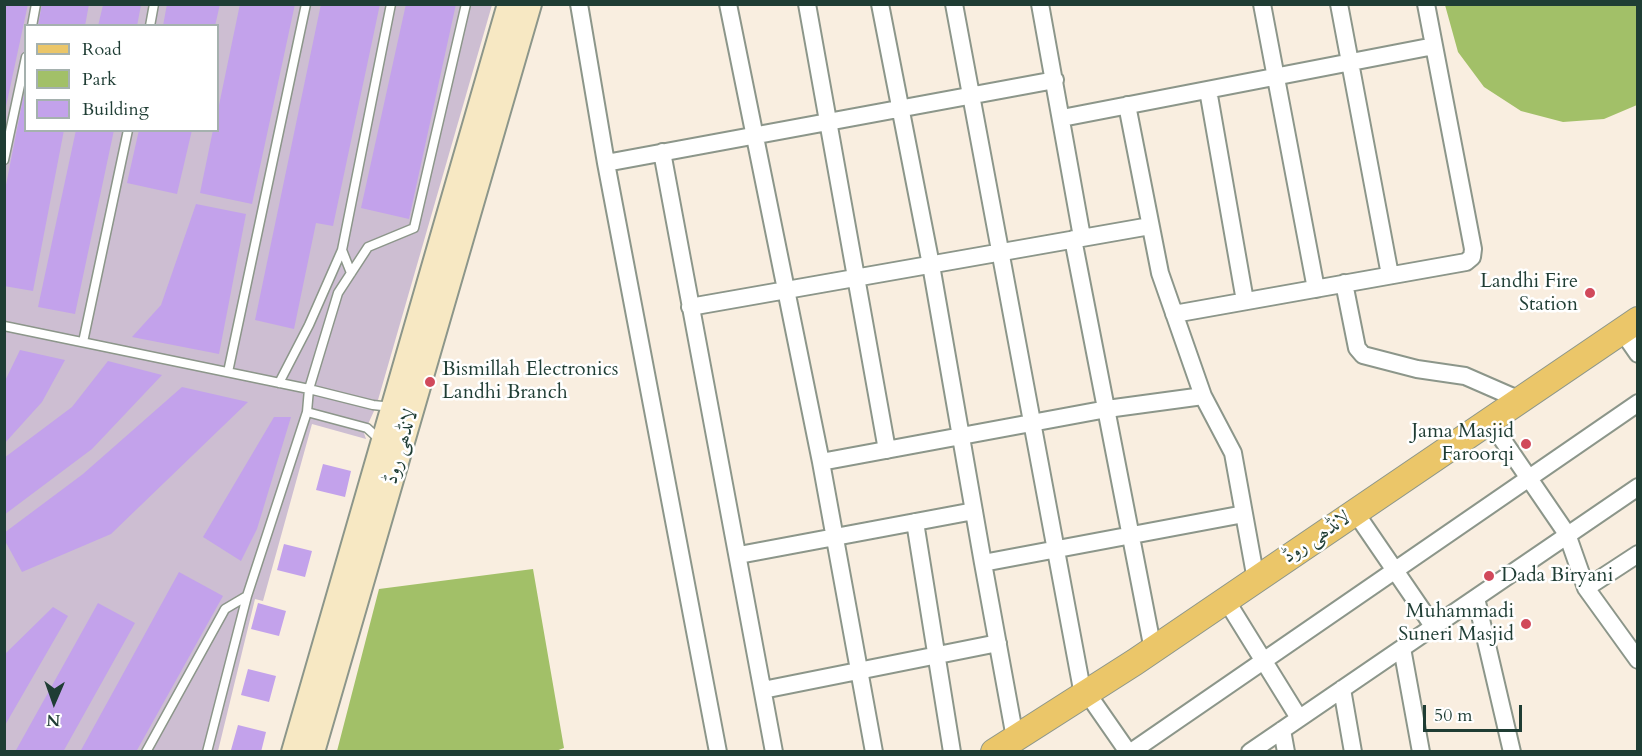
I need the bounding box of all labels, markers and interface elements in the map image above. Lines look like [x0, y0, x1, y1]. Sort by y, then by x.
legend [24, 24, 219, 132]
text: Road [82, 37, 122, 62]
text: Park [82, 67, 117, 92]
text: Building [82, 97, 149, 122]
place label: Landhi Fire Station [1480, 270, 1578, 317]
marker: Landhi Fire Station [1583, 286, 1597, 300]
place label: Bismillah Electronics Landhi Branch [442, 358, 618, 405]
marker: Bismillah Electronics Landhi Branch [423, 375, 437, 389]
street label: لانڈھی روڈ [380, 407, 424, 487]
place label: Jama Masjid Faroorqi [1412, 420, 1514, 467]
marker: Jama Masjid Faroorqi [1519, 437, 1533, 451]
street label: لانڈھی روڈ [1278, 507, 1356, 569]
place label: Dada Biryani [1501, 564, 1613, 588]
marker: Dada Biryani [1482, 569, 1496, 583]
place label: Muhammadi Suneri Masjid [1398, 600, 1514, 647]
marker: Muhammadi Suneri Masjid [1519, 617, 1533, 631]
north arrow [24, 672, 84, 732]
scale bar [1426, 693, 1525, 731]
text: 50 m [1434, 703, 1473, 728]
text: N [46, 709, 61, 731]

